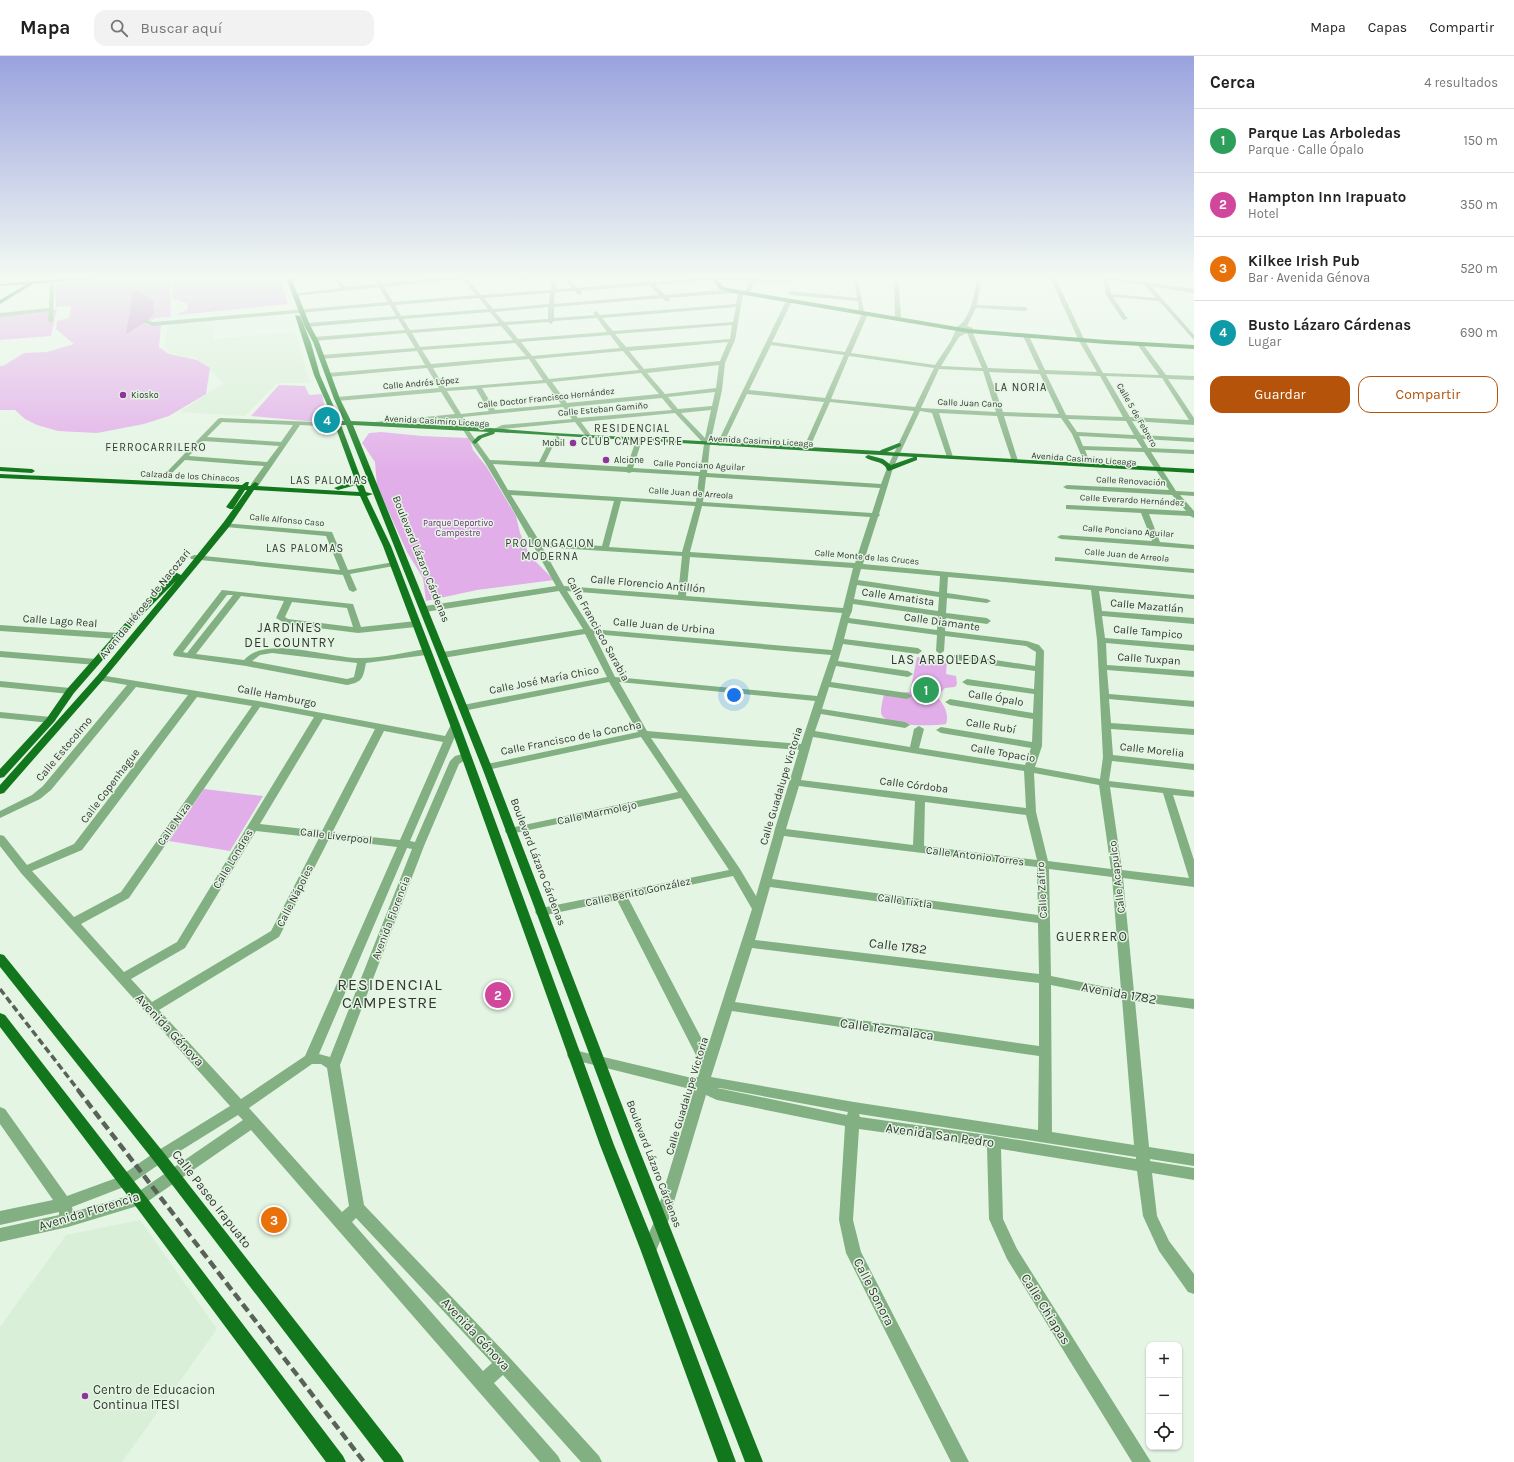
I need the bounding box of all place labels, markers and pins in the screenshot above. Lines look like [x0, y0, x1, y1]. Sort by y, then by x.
marker: Kiosko [118, 390, 128, 400]
place label: Kiosko [131, 390, 159, 400]
pin: 4 [314, 405, 340, 435]
place label: Mobil [542, 438, 565, 448]
marker: Mobil [568, 438, 578, 448]
marker: Alcione [601, 455, 611, 465]
place label: Alcione [614, 455, 644, 465]
pin: 1 [913, 675, 939, 705]
pin: 2 [485, 980, 511, 1010]
pin: 3 [261, 1205, 287, 1235]
place label: Centro de Educacion Continua ITESI [93, 1382, 215, 1412]
marker: Centro de Educacion Continua ITESI [80, 1391, 90, 1401]

